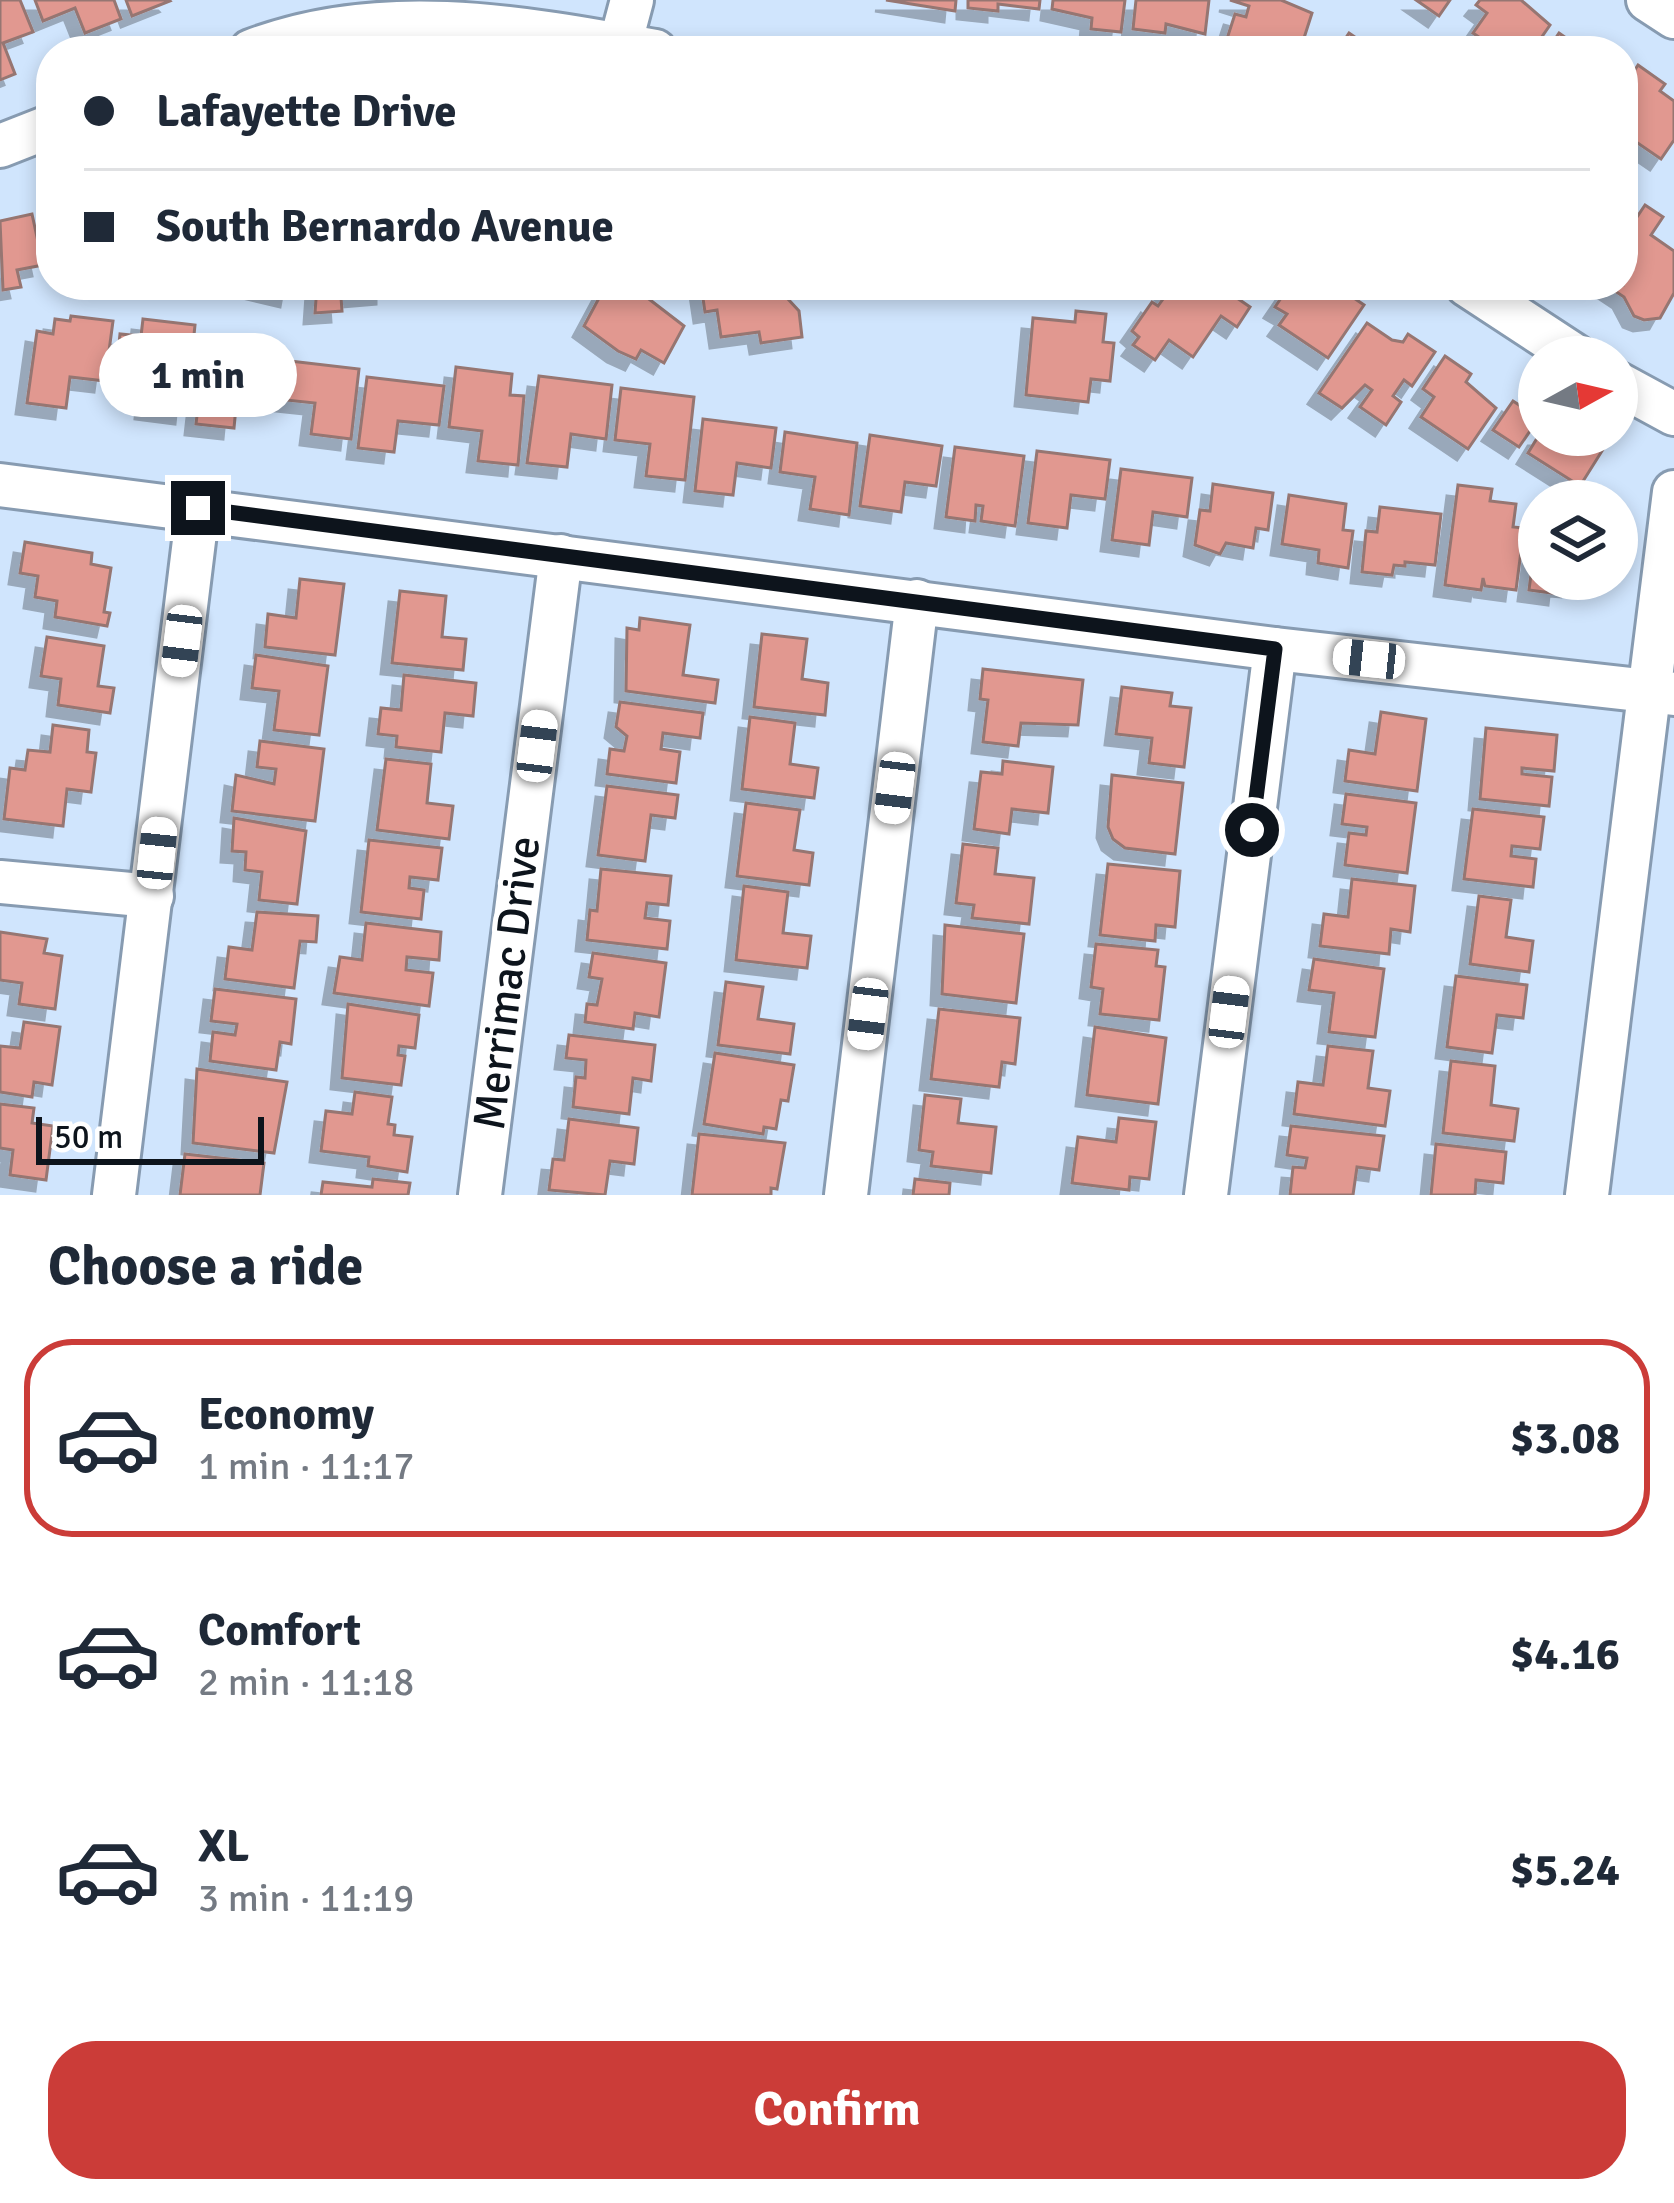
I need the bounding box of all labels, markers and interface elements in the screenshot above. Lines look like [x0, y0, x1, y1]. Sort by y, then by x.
text: Lafayette Drive [156, 84, 457, 139]
text: South Bernardo Avenue [156, 199, 614, 254]
callout: 1 min [99, 334, 297, 418]
north arrow [1518, 336, 1638, 456]
map controls [1518, 336, 1638, 600]
text: 1 min [151, 351, 245, 399]
button: layers [1518, 480, 1638, 600]
route end [171, 481, 225, 535]
car [160, 603, 204, 679]
car [1331, 637, 1407, 681]
car [515, 708, 559, 784]
car [873, 750, 917, 826]
route start [1225, 803, 1279, 857]
car [135, 815, 179, 891]
street label: Merrimac Drive [462, 833, 552, 1133]
car [1207, 974, 1251, 1050]
car [846, 976, 890, 1052]
scale bar [36, 1111, 264, 1164]
text: 50 m [54, 1117, 123, 1158]
text: Choose a ride [48, 1233, 363, 1300]
icon: car [54, 1384, 162, 1492]
text: Economy [198, 1387, 374, 1442]
text: $3.08 [1510, 1411, 1620, 1466]
text: 1 min · 11:17 [198, 1442, 414, 1490]
icon: car [54, 1600, 162, 1708]
text: Comfort [198, 1603, 361, 1658]
text: $4.16 [1510, 1627, 1620, 1682]
text: 2 min · 11:18 [198, 1658, 414, 1706]
icon: car [54, 1816, 162, 1924]
text: XL [198, 1819, 249, 1874]
text: $5.24 [1510, 1843, 1620, 1898]
text: 3 min · 11:19 [198, 1874, 414, 1922]
button: Confirm [48, 2041, 1626, 2179]

